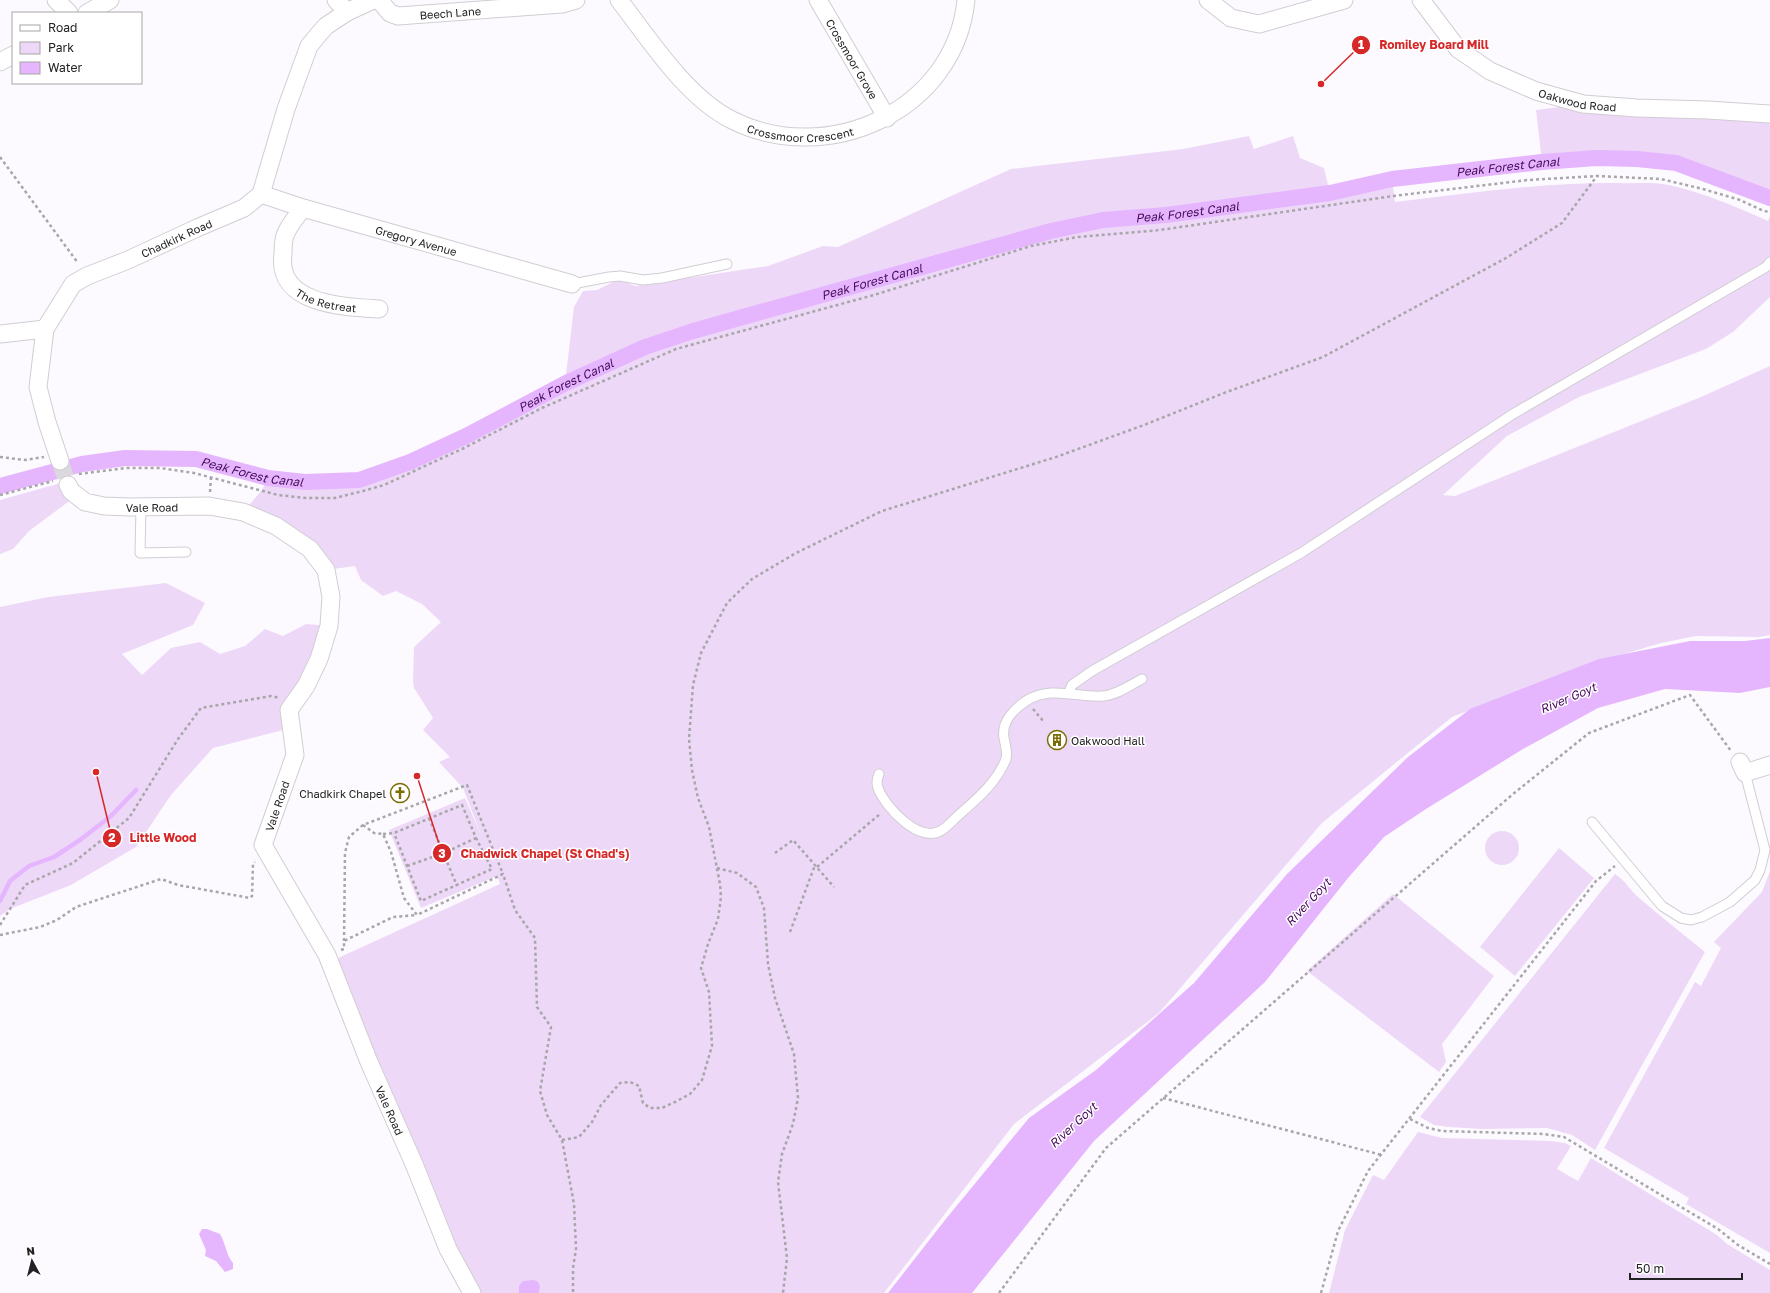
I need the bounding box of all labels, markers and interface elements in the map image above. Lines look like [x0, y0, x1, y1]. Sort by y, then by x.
street label: Beech Lane [419, 3, 481, 21]
legend [12, 12, 142, 84]
street label: Crossmoor Grove [824, 16, 881, 101]
text: Road [48, 20, 77, 35]
callout: Romiley Board Mill [1351, 33, 1497, 57]
text: 1 [1358, 37, 1364, 52]
text: Romiley Board Mill [1379, 37, 1489, 52]
text: Park [48, 40, 74, 55]
text: Water [48, 60, 82, 75]
street label: Oakwood Road [1537, 86, 1617, 113]
street label: Crossmoor Crescent [746, 121, 855, 144]
water label: Peak Forest Canal [1455, 153, 1561, 179]
water label: Peak Forest Canal [1135, 198, 1241, 225]
street label: Chadkirk Road [139, 216, 214, 260]
street label: Gregory Avenue [374, 222, 459, 258]
water label: Peak Forest Canal [819, 260, 925, 302]
street label: The Retreat [294, 285, 357, 314]
water label: Peak Forest Canal [516, 355, 617, 415]
water label: Peak Forest Canal [199, 453, 305, 489]
street label: Vale Road [126, 500, 178, 514]
water label: River Goyt [1538, 679, 1600, 717]
building icon: Oakwood Hall [1046, 729, 1068, 751]
place label: Oakwood Hall [1071, 734, 1145, 747]
street label: Vale Road [262, 779, 292, 833]
church icon: Chadkirk Chapel [389, 782, 411, 804]
place label: Chadkirk Chapel [299, 787, 386, 800]
callout: Little Wood [102, 826, 204, 850]
text: 2 [108, 830, 116, 845]
text: Little Wood [130, 830, 196, 845]
callout: Chadwick Chapel (St Chad's) [432, 841, 637, 865]
text: 3 [438, 846, 446, 861]
text: Chadwick Chapel (St Chad's) [460, 846, 630, 861]
water label: River Goyt [1282, 874, 1335, 929]
street label: Vale Road [374, 1084, 407, 1137]
water label: River Goyt [1046, 1098, 1101, 1151]
north arrow [12, 1241, 52, 1281]
text: N [26, 1244, 36, 1258]
scale bar [1630, 1255, 1742, 1281]
text: 50 m [1636, 1261, 1664, 1276]

